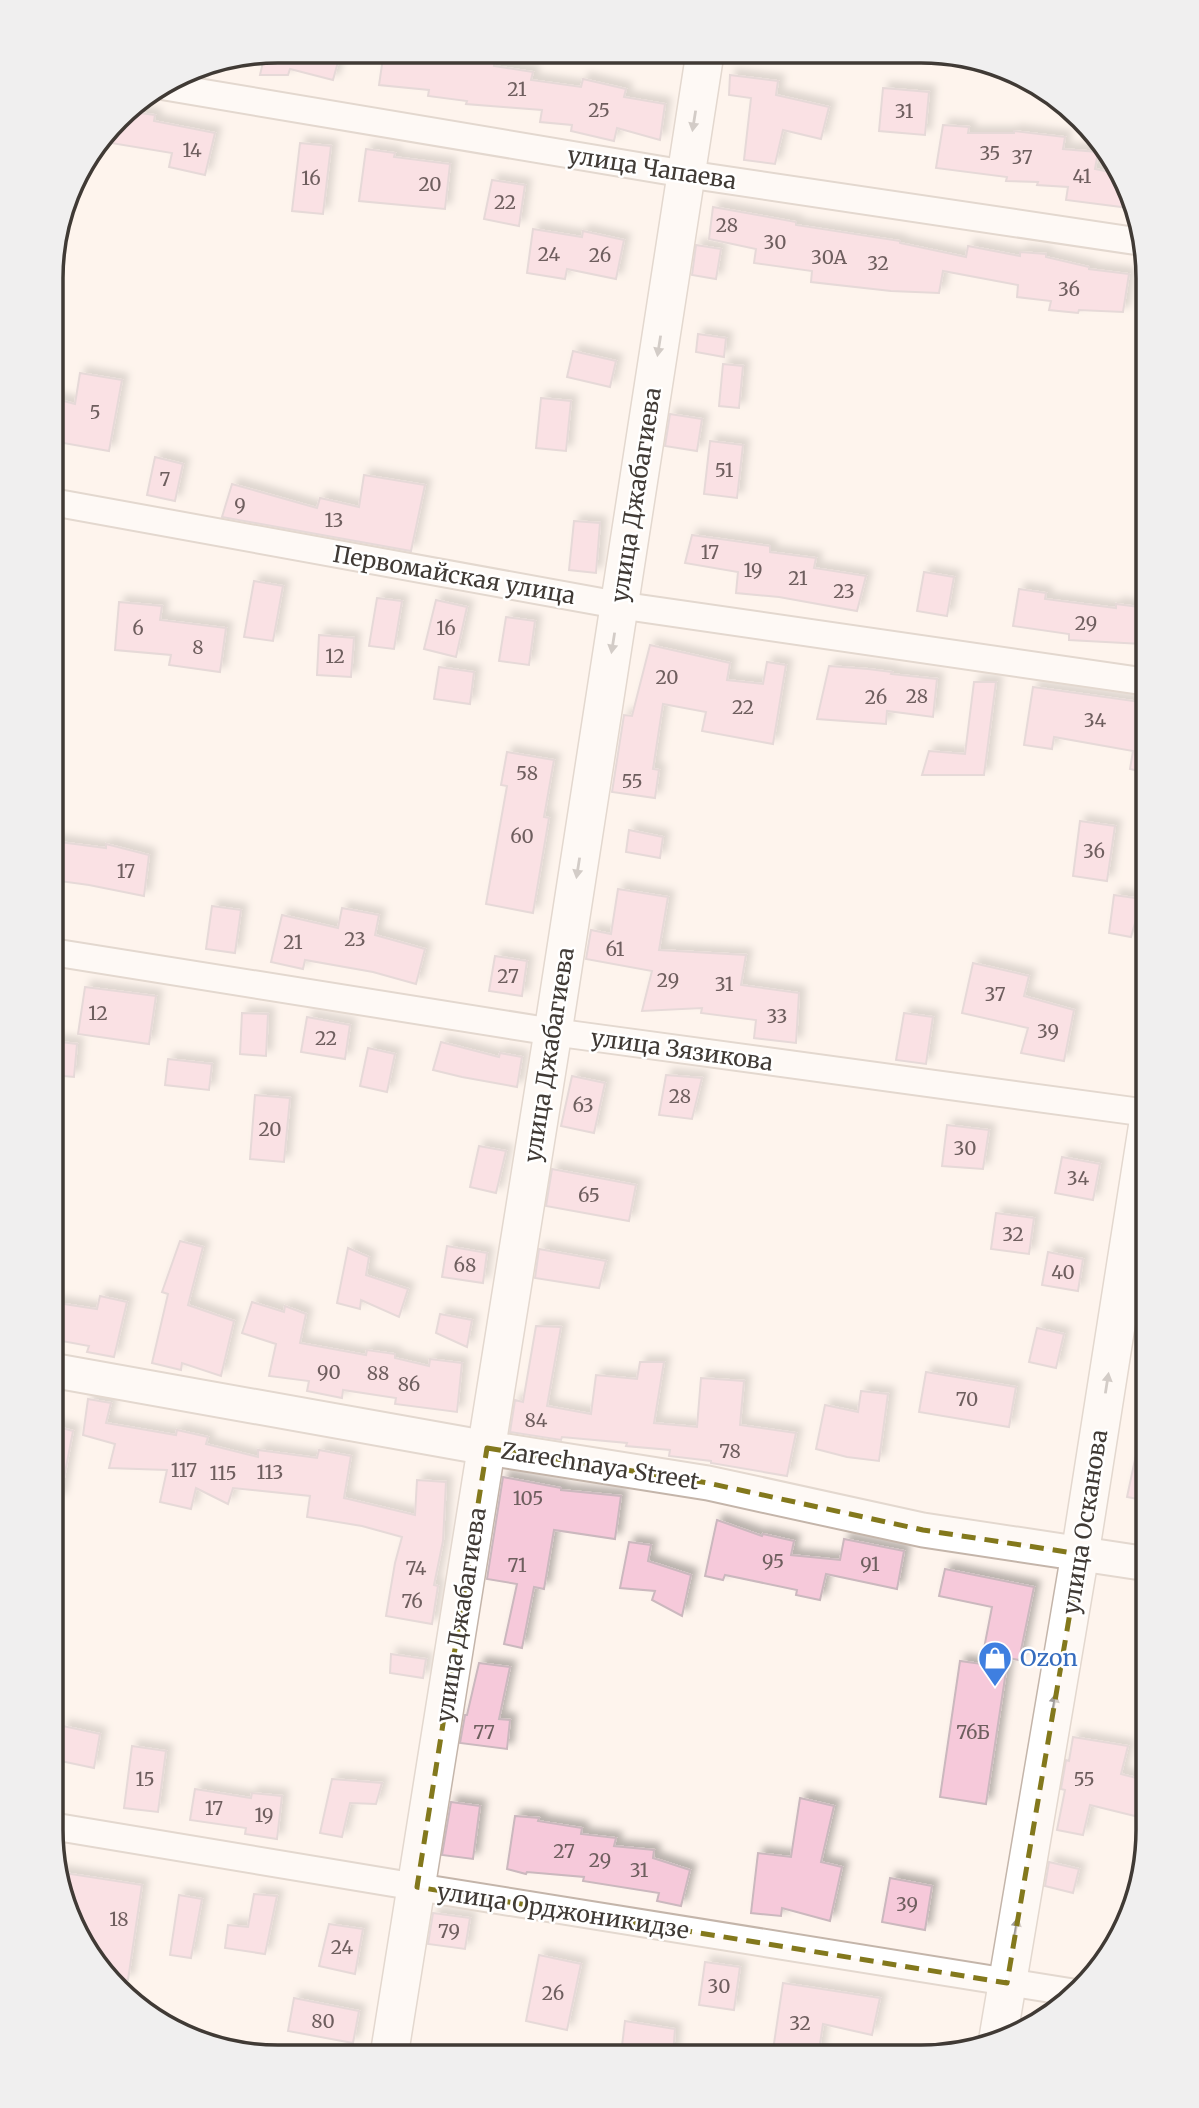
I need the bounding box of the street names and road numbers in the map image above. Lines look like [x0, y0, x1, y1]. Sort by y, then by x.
street label: улица Чапаева [566, 140, 739, 195]
street label: улица Джабагиева [604, 385, 667, 605]
street label: Первомайская улица [331, 539, 578, 610]
street label: улица Джабагиева [517, 945, 580, 1165]
street label: улица Зязикова [589, 1022, 775, 1077]
street label: улица Осканова [1056, 1427, 1113, 1616]
street label: Zarechnaya Street [499, 1436, 701, 1495]
street label: улица Джабагиева [429, 1505, 492, 1725]
street label: улица Орджоникидзе [435, 1876, 691, 1945]

